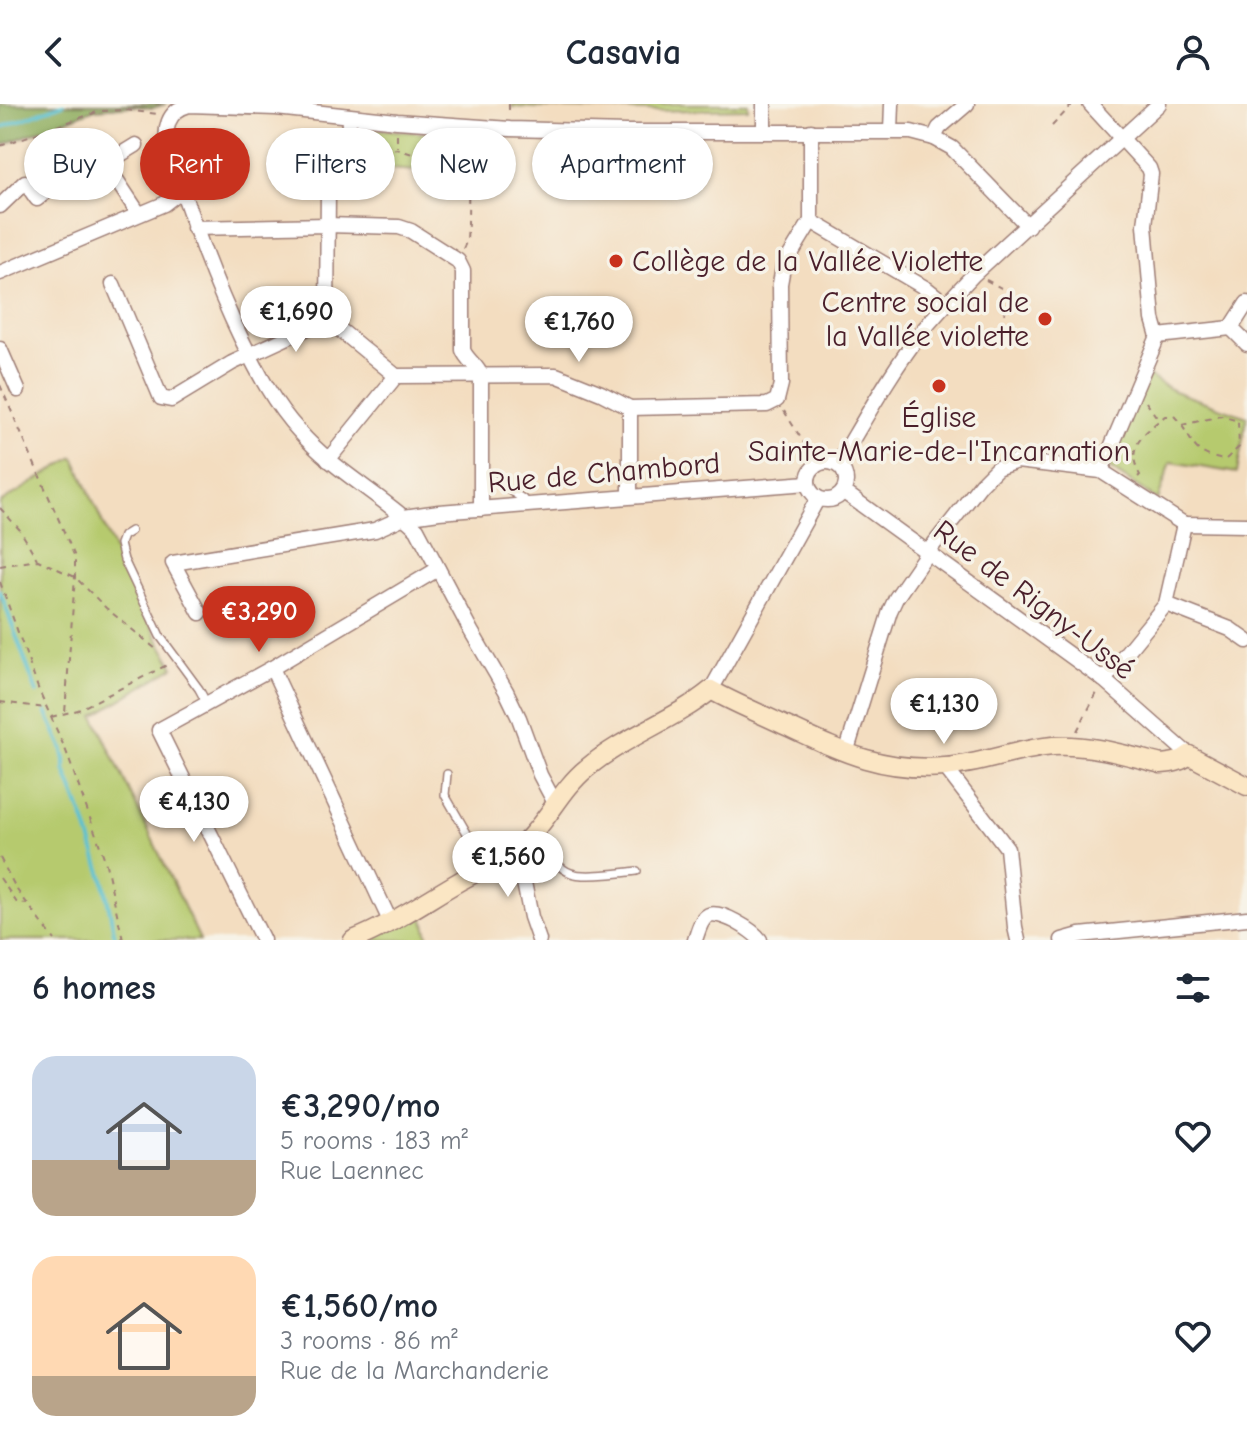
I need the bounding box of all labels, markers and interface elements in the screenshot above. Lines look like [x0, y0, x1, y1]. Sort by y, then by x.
icon: back [32, 30, 76, 74]
icon: person [1171, 30, 1215, 74]
text: Casavia [566, 32, 681, 73]
chip: Buy [24, 128, 124, 200]
chip: Rent [140, 128, 250, 200]
chip: Filters [266, 128, 395, 200]
chip: New [411, 128, 516, 200]
chip: Apartment [532, 128, 713, 200]
place label: Collège de la Vallée Violette [632, 244, 983, 279]
marker: Collège de la Vallée Violette [607, 252, 625, 270]
place label: Centre social de la Vallée violette [821, 285, 1029, 354]
pin: €1,690 [231, 286, 361, 354]
pin: €1,760 [514, 296, 644, 364]
text: €1,690 [258, 297, 334, 327]
text: €1,760 [543, 307, 615, 337]
marker: Centre social de la Vallée violette [1036, 310, 1054, 328]
marker: Église Sainte-Marie-de-l'Incarnation [930, 377, 948, 395]
place label: Église Sainte-Marie-de-l'Incarnation [748, 400, 1130, 469]
street label: Rue de Chambord [486, 445, 722, 501]
street label: Rue de Rigny-Ussé [927, 513, 1141, 687]
pin: €3,290 [194, 586, 324, 654]
text: €3,290 [220, 597, 298, 627]
pin: €1,130 [879, 678, 1009, 746]
text: €1,130 [908, 689, 980, 719]
pin: €4,130 [129, 776, 259, 844]
text: €4,130 [158, 787, 230, 817]
pin: €1,560 [443, 831, 573, 899]
text: €1,560 [470, 842, 546, 872]
icon: filters [1171, 966, 1215, 1010]
text: 6 homes [32, 968, 156, 1008]
text: €3,290/mo [280, 1086, 440, 1126]
icon: home [96, 1088, 192, 1184]
icon: heart [1171, 1114, 1215, 1158]
text: 5 rooms · 183 m² [280, 1126, 468, 1156]
text: Rue Laennec [280, 1156, 424, 1186]
text: €1,560/mo [280, 1286, 438, 1326]
icon: home [96, 1288, 192, 1384]
icon: heart [1171, 1314, 1215, 1358]
text: 3 rooms · 86 m² [280, 1326, 458, 1356]
text: Rue de la Marchanderie [280, 1356, 549, 1386]

